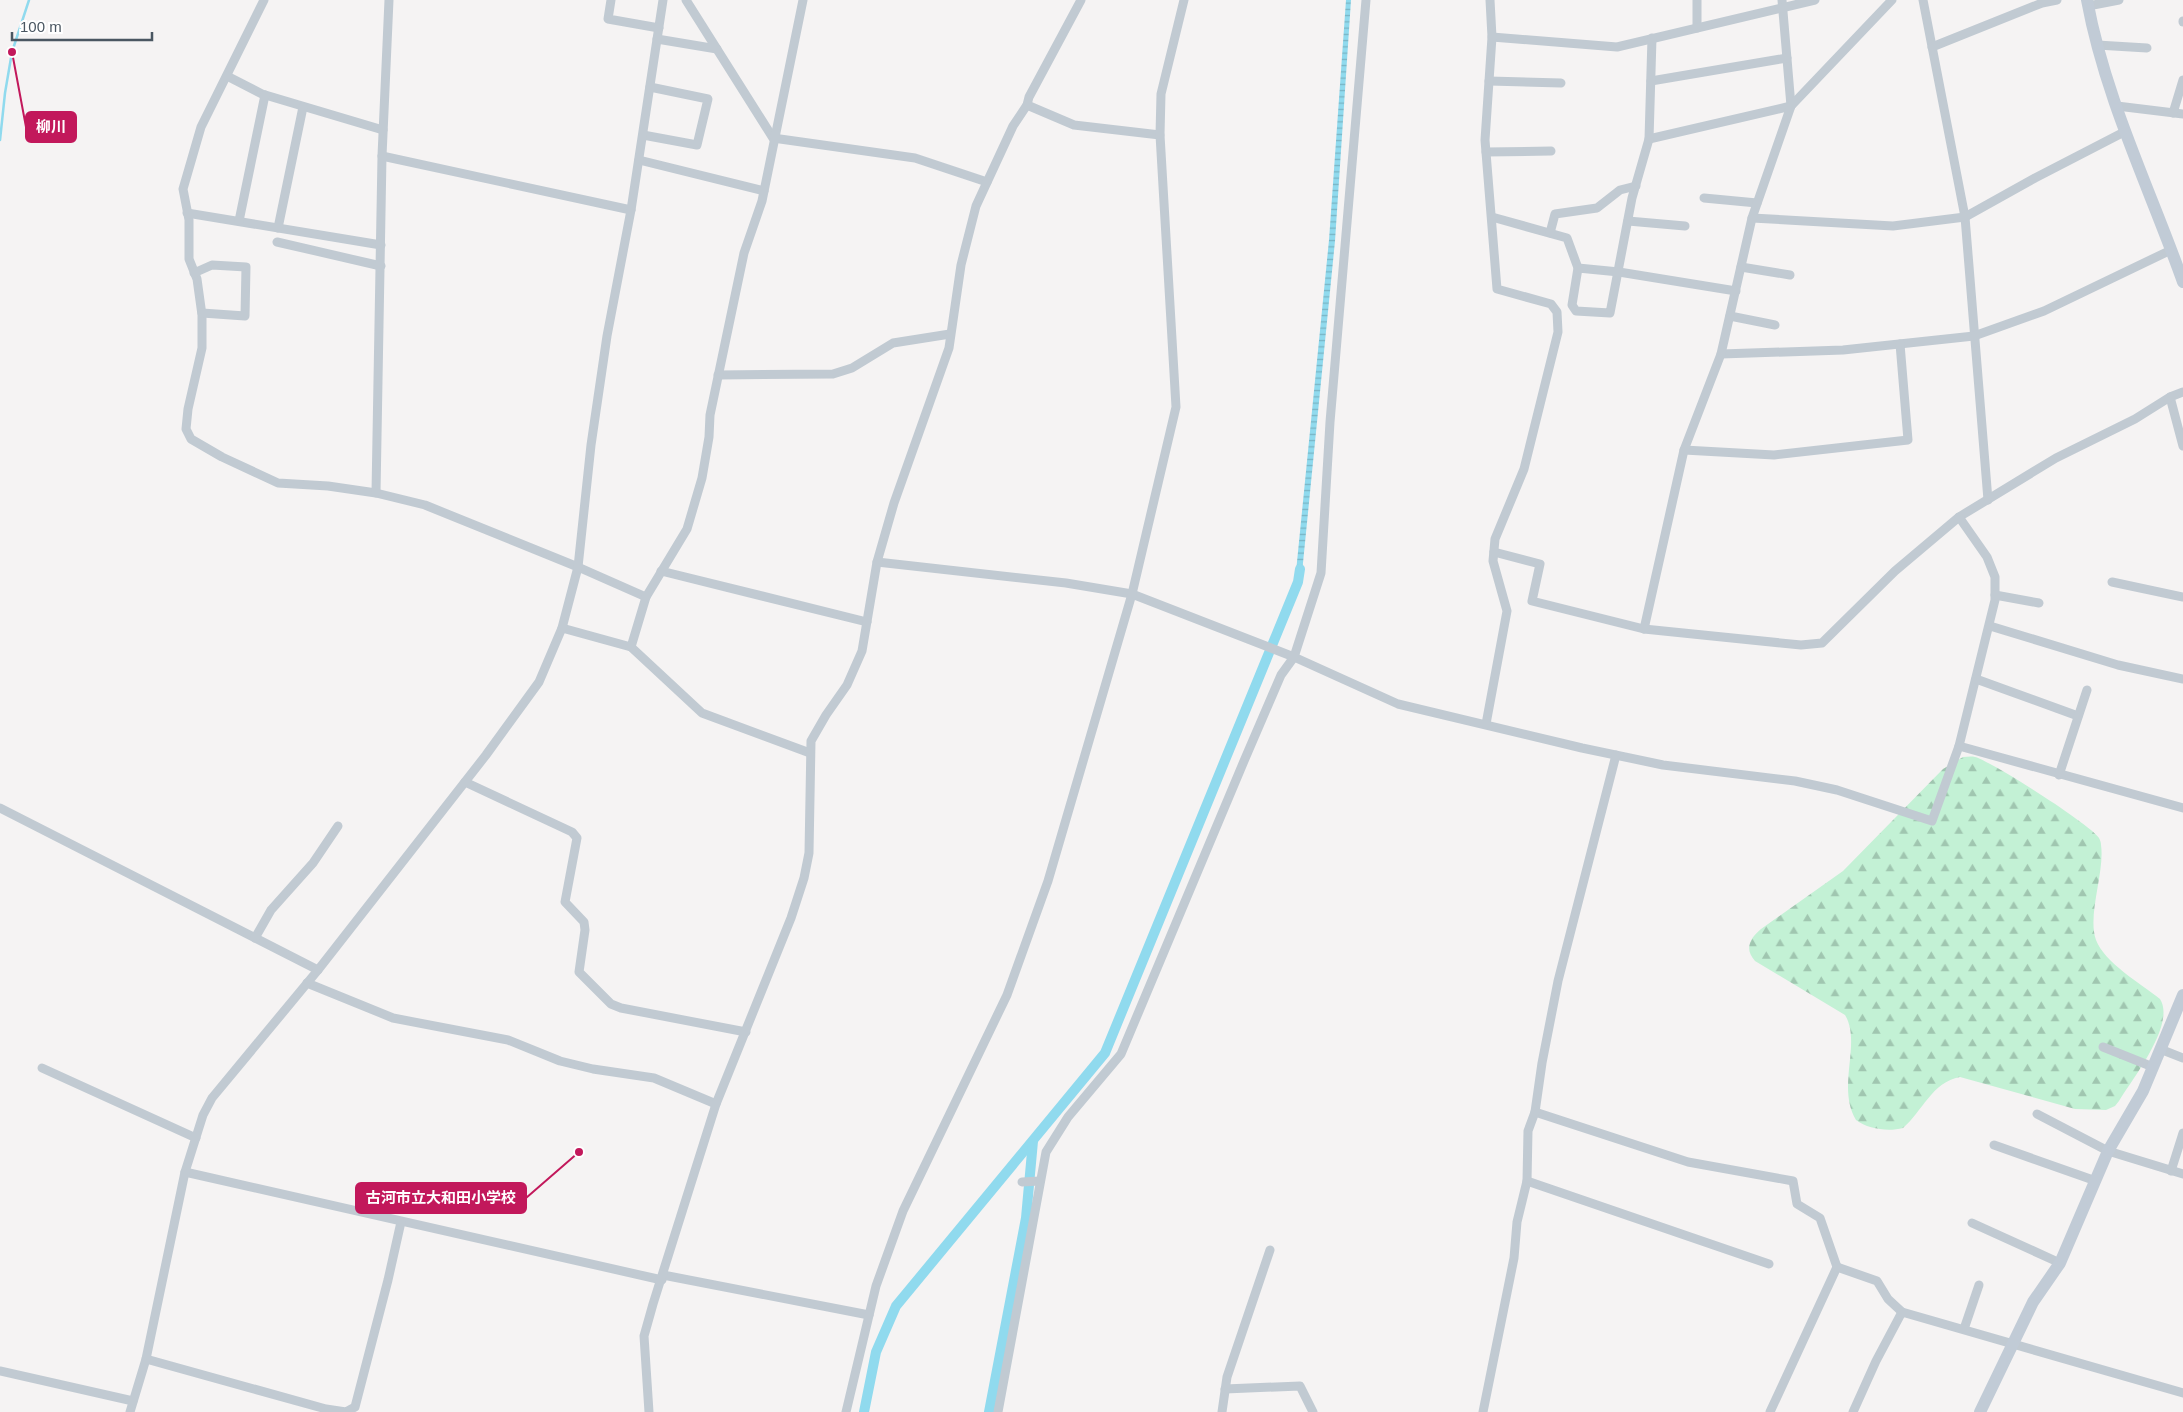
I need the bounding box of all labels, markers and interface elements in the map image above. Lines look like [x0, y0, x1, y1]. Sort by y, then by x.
scale bar [12, 10, 152, 42]
text: 100 m [20, 18, 62, 35]
callout: 柳川 [26, 112, 76, 142]
text: 柳川 [36, 118, 66, 135]
callout: 古河市立大和田小学校 [356, 1183, 526, 1213]
text: 古河市立大和田小学校 [366, 1189, 516, 1206]

